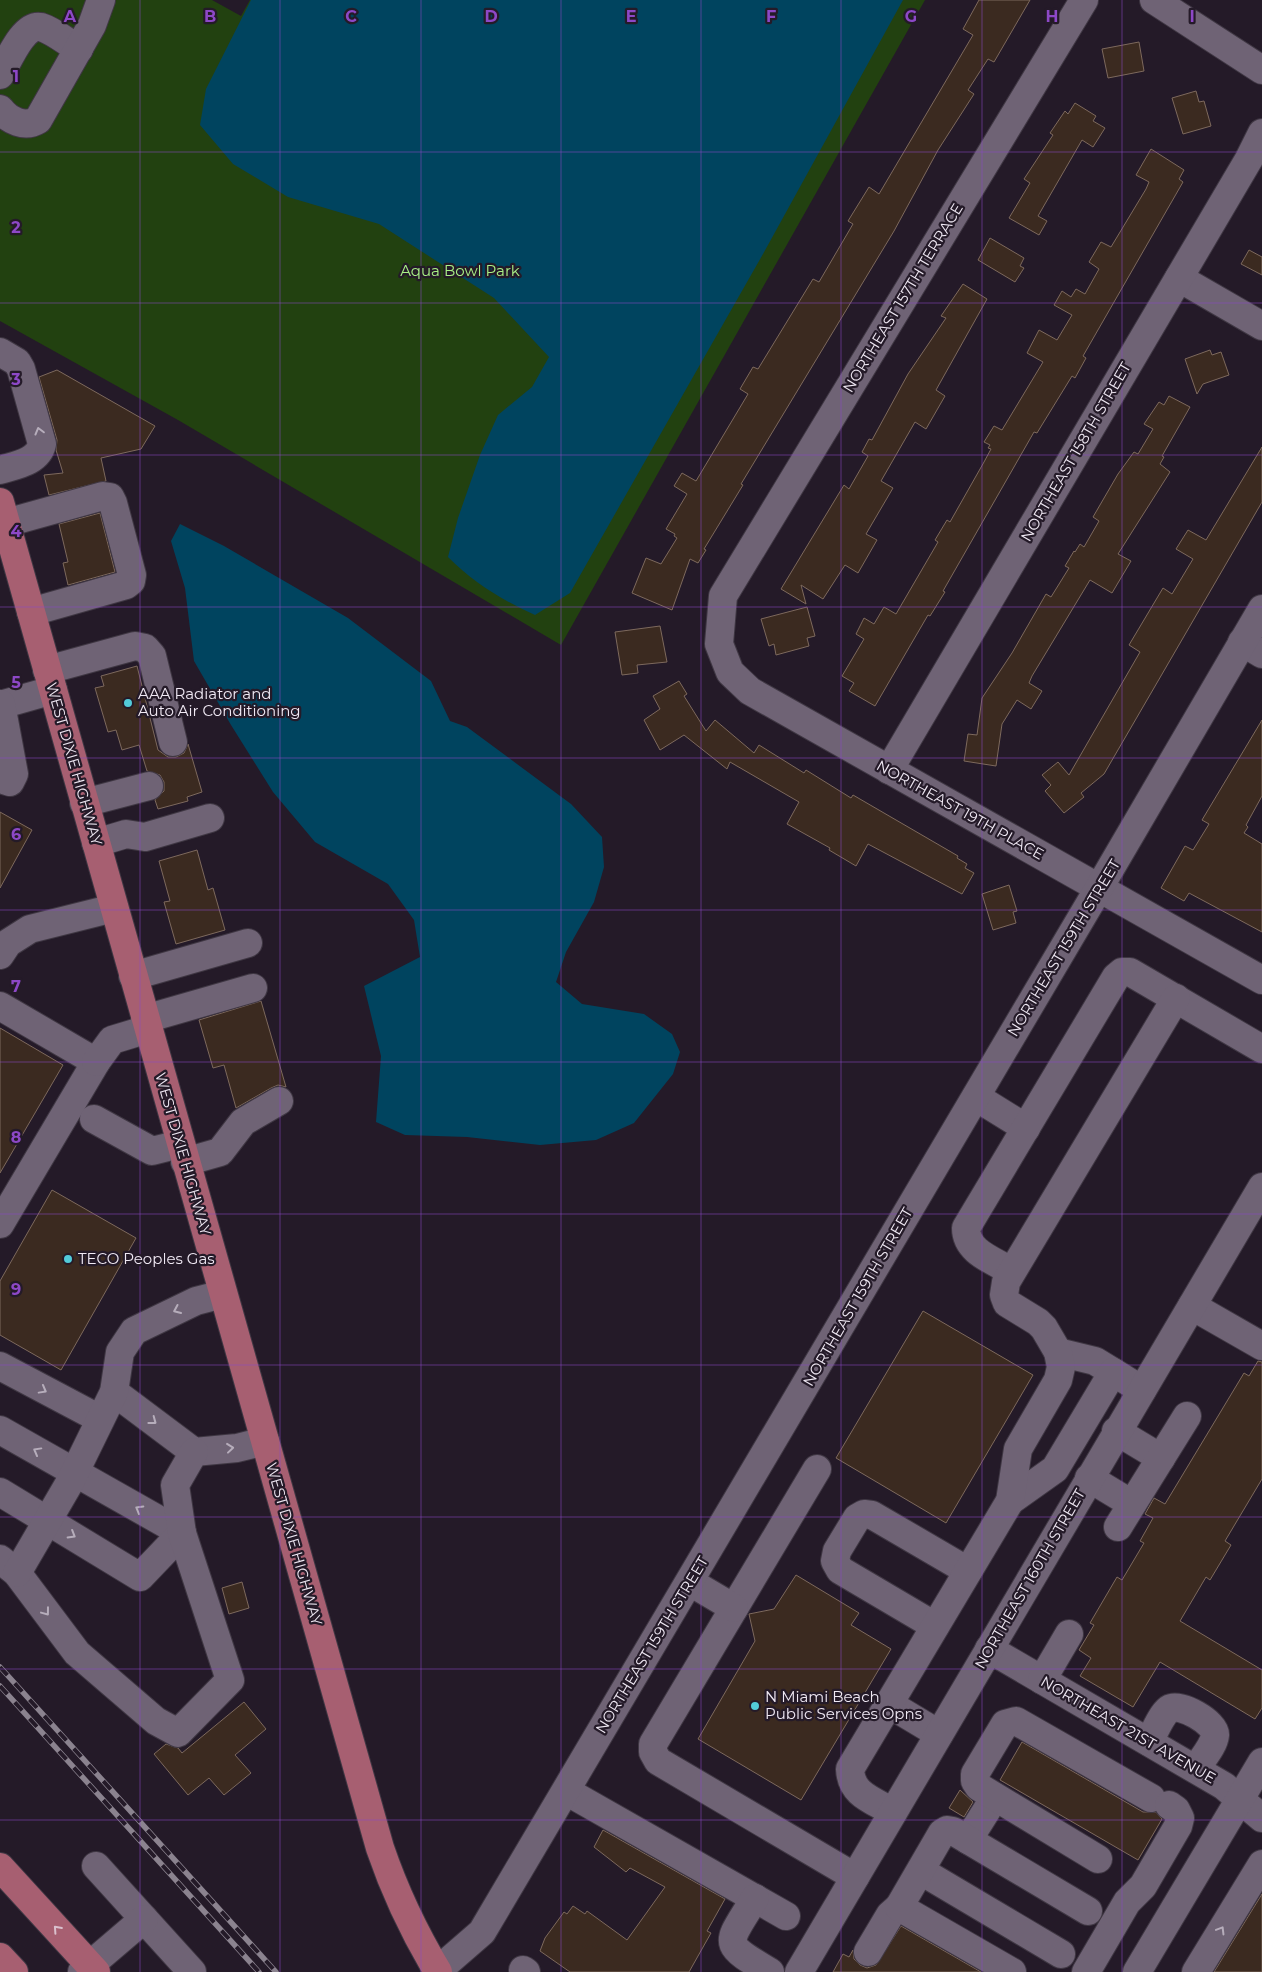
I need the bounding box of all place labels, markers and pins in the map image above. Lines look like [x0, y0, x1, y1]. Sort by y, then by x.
place label: AAA Radiator and Auto Air Conditioning [138, 684, 301, 720]
marker: AAA Radiator and Auto Air Conditioning [122, 697, 134, 709]
place label: TECO Peoples Gas [78, 1249, 215, 1268]
marker: TECO Peoples Gas [62, 1253, 74, 1265]
place label: N Miami Beach Public Services Opns [765, 1687, 922, 1723]
marker: N Miami Beach Public Services Opns [749, 1700, 761, 1712]

